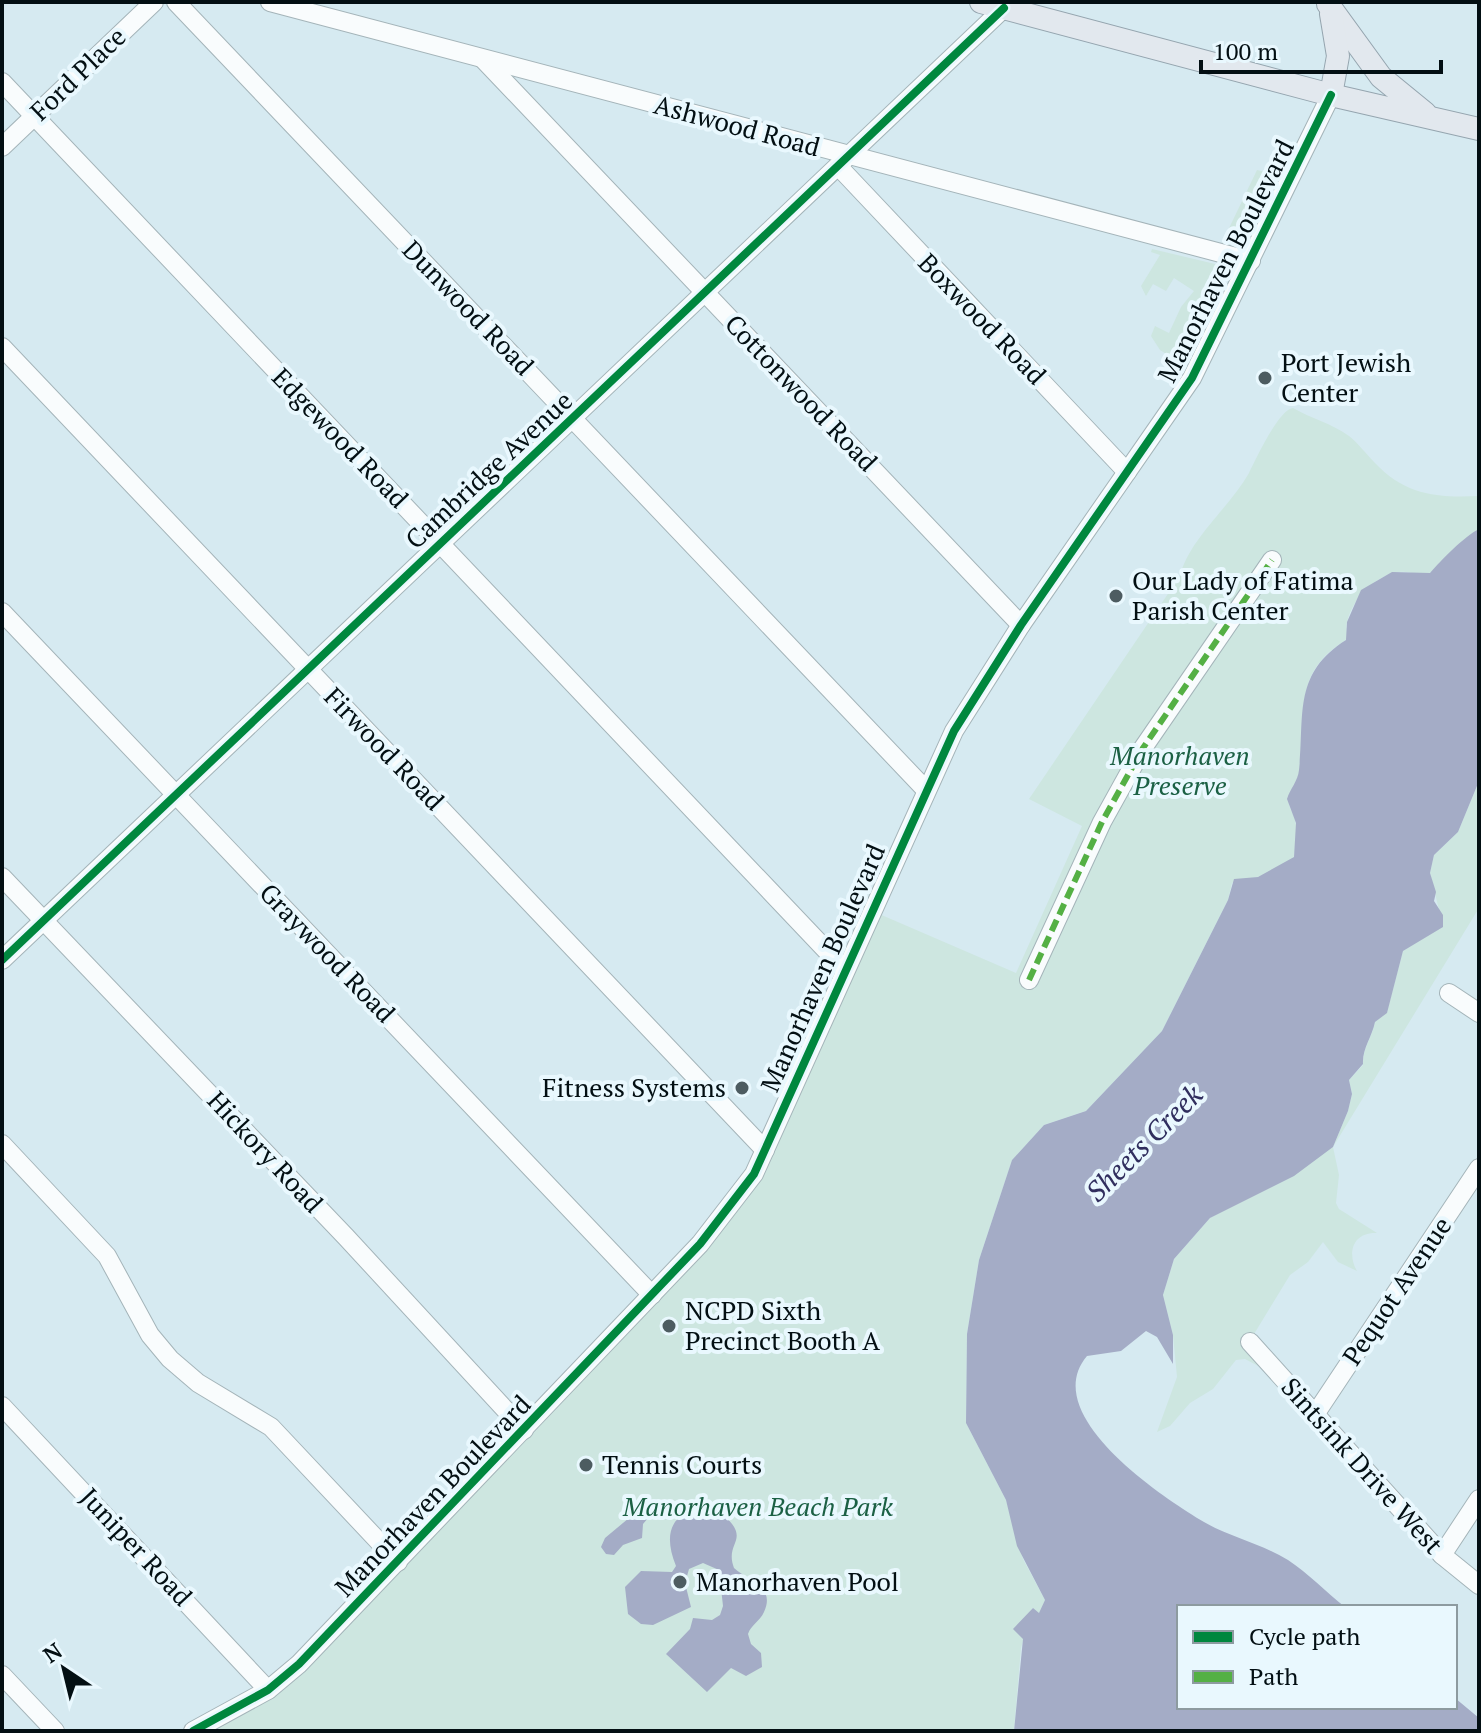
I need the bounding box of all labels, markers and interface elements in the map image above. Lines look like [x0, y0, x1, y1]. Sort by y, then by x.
street label: Ford Place [22, 19, 132, 127]
scale bar [1201, 24, 1441, 74]
text: 100 m [1213, 35, 1278, 67]
street label: Ashwood Road [651, 87, 824, 164]
street label: Manorhaven Boulevard [1149, 133, 1301, 388]
street label: Dunwood Road [396, 233, 542, 382]
street label: Boxwood Road [912, 245, 1054, 391]
street label: Cottonwood Road [718, 307, 885, 478]
place label: Port Jewish Center [1281, 345, 1411, 409]
street label: Edgewood Road [265, 360, 416, 515]
marker: Port Jewish Center [1256, 369, 1274, 387]
street label: Cambridge Avenue [398, 383, 579, 556]
place label: Our Lady of Fatima Parish Center [1132, 563, 1354, 627]
marker: Our Lady of Fatima Parish Center [1107, 587, 1125, 605]
street label: Firwood Road [317, 680, 452, 817]
park label: Manorhaven Preserve [1109, 738, 1250, 802]
street label: Manorhaven Boulevard [752, 838, 892, 1097]
street label: Graywood Road [253, 875, 403, 1029]
place label: Fitness Systems [542, 1070, 726, 1104]
water label: Sheets Creek [1077, 1076, 1210, 1209]
marker: Fitness Systems [733, 1079, 751, 1097]
street label: Hickory Road [201, 1083, 331, 1219]
street label: Pequot Avenue [1334, 1210, 1458, 1371]
place label: NCPD Sixth Precinct Booth A [685, 1293, 880, 1357]
marker: NCPD Sixth Precinct Booth A [660, 1317, 678, 1335]
street label: Sintsink Drive West [1274, 1370, 1451, 1561]
street label: Manorhaven Boulevard [327, 1387, 538, 1603]
place label: Tennis Courts [602, 1447, 762, 1481]
marker: Tennis Courts [577, 1456, 595, 1474]
street label: Juniper Road [73, 1480, 200, 1612]
park label: Manorhaven Beach Park [622, 1489, 893, 1523]
place label: Manorhaven Pool [696, 1564, 899, 1598]
marker: Manorhaven Pool [671, 1573, 689, 1591]
legend [1177, 1605, 1457, 1709]
text: Cycle path [1249, 1620, 1360, 1652]
north arrow [24, 1629, 104, 1709]
text: N [37, 1635, 68, 1669]
text: Path [1249, 1660, 1298, 1692]

